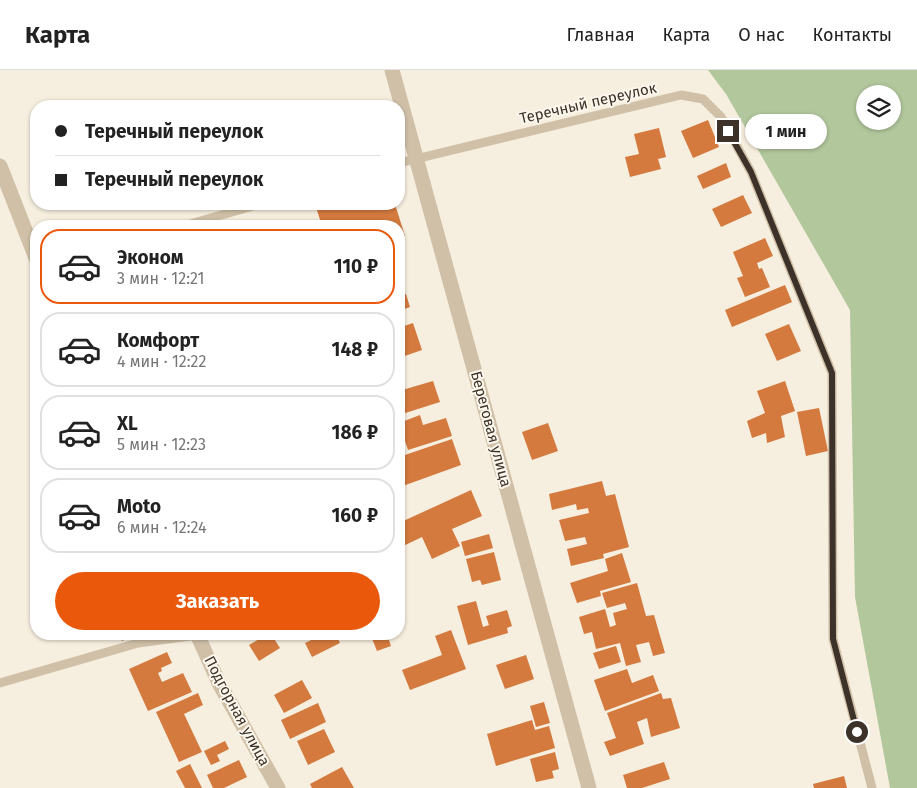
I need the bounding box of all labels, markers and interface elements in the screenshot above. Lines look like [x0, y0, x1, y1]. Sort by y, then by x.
text: Карта [25, 21, 90, 49]
text: Главная [567, 24, 635, 46]
text: Карта [663, 24, 710, 46]
text: О нас [738, 24, 785, 46]
text: Контакты [813, 24, 892, 46]
street label: Теречный переулок [518, 78, 658, 127]
map controls [856, 85, 901, 130]
button: layers [856, 85, 901, 130]
callout: 1 мин [746, 114, 828, 148]
text: Теречный переулок [85, 120, 263, 143]
route end [717, 120, 739, 142]
text: 1 мин [766, 122, 806, 141]
text: Теречный переулок [85, 168, 263, 191]
icon: car [57, 244, 102, 289]
text: Эконом [117, 246, 184, 269]
text: 110 ₽ [334, 255, 378, 278]
text: 3 мин · 12:21 [117, 269, 205, 288]
icon: car [57, 327, 102, 372]
text: Комфорт [117, 329, 199, 352]
text: 148 ₽ [332, 338, 378, 361]
text: 4 мин · 12:22 [117, 352, 206, 371]
street label: Береговая улица [467, 369, 515, 489]
icon: car [57, 410, 102, 455]
text: XL [117, 412, 138, 435]
text: 186 ₽ [332, 421, 378, 444]
text: 5 мин · 12:23 [117, 435, 206, 454]
icon: car [57, 493, 102, 538]
text: Moto [117, 495, 161, 518]
text: 160 ₽ [332, 504, 378, 527]
text: 6 мин · 12:24 [117, 518, 207, 537]
button: Заказать [55, 572, 380, 630]
street label: Подгорная улица [200, 653, 274, 769]
route start [846, 721, 868, 743]

